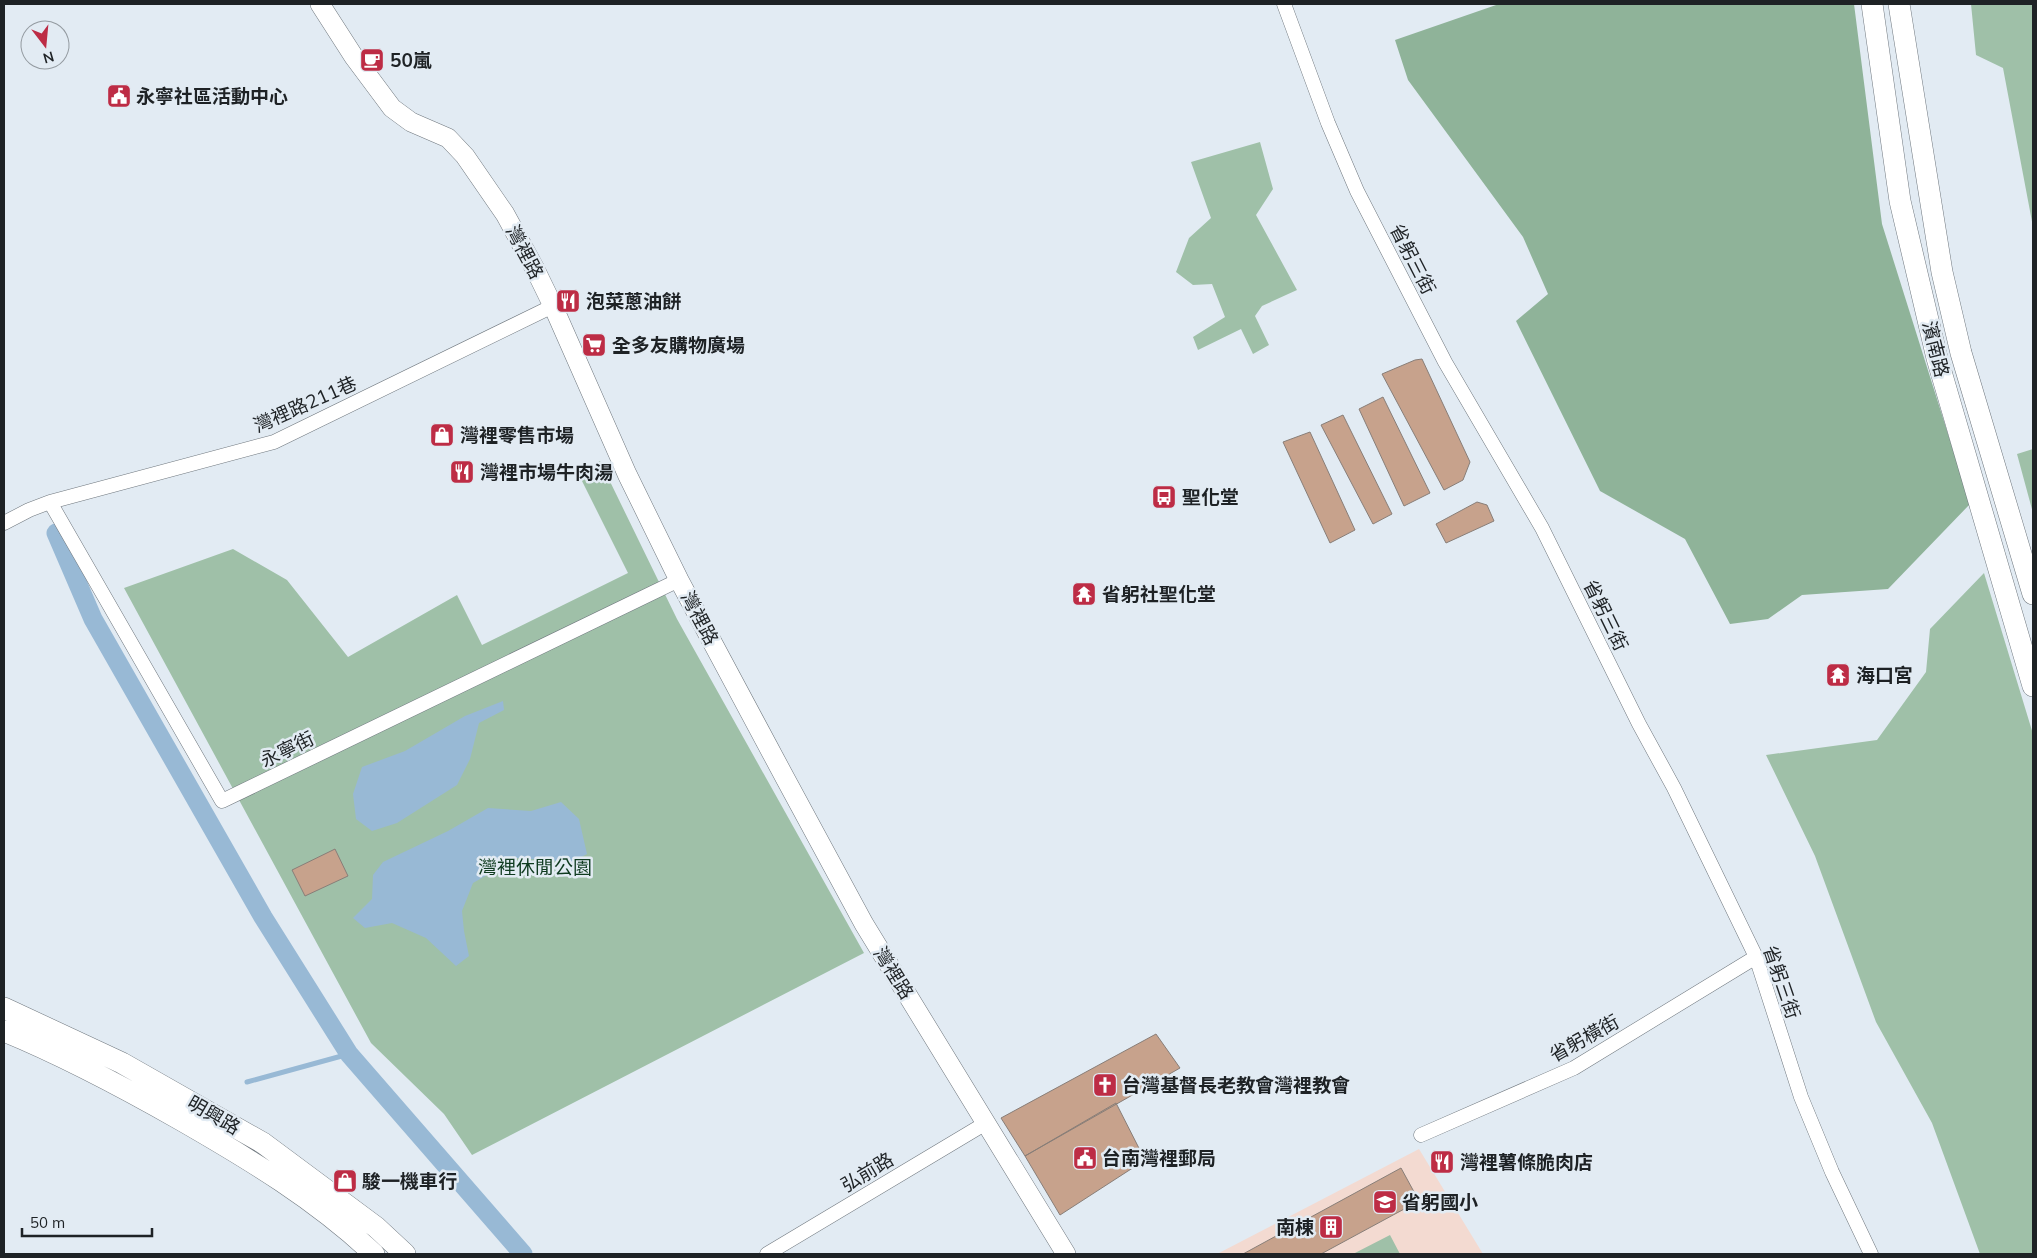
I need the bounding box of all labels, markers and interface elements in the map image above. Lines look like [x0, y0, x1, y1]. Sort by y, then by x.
north arrow [20, 20, 70, 70]
text: N [41, 47, 56, 68]
cafe icon: 50嵐 [359, 47, 385, 73]
place label: 50嵐 [390, 48, 432, 72]
public building icon: 永寧社區活動中心 [106, 83, 132, 109]
place label: 永寧社區活動中心 [136, 84, 288, 108]
street label: 省躬三街 [1385, 220, 1441, 298]
street label: 灣裡路 [501, 221, 549, 283]
restaurant icon: 泡菜蔥油餅 [555, 288, 581, 314]
place label: 泡菜蔥油餅 [586, 289, 681, 313]
street label: 濱南路 [1917, 318, 1955, 380]
supermarket icon: 全多友購物廣場 [581, 332, 607, 358]
place label: 全多友購物廣場 [612, 333, 745, 357]
street label: 灣裡路211巷 [250, 371, 360, 437]
shop icon: 灣裡零售市場 [429, 422, 455, 448]
place label: 灣裡零售市場 [460, 423, 574, 447]
restaurant icon: 灣裡市場牛肉湯 [449, 459, 475, 485]
place label: 灣裡市場牛肉湯 [480, 460, 613, 484]
bus stop icon: 聖化堂 [1151, 484, 1177, 510]
place label: 聖化堂 [1182, 485, 1239, 509]
street label: 省躬三街 [1579, 576, 1633, 654]
temple icon: 省躬社聖化堂 [1071, 581, 1097, 607]
place label: 省躬社聖化堂 [1102, 582, 1216, 606]
street label: 灣裡路 [676, 587, 724, 649]
temple icon: 海口宮 [1825, 662, 1851, 688]
place label: 海口宮 [1856, 663, 1913, 687]
street label: 永寧街 [256, 726, 318, 772]
park label: 灣裡休閒公園 [478, 855, 592, 879]
street label: 灣裡路 [869, 942, 919, 1004]
street label: 省躬三街 [1758, 942, 1806, 1022]
street label: 省躬橫街 [1545, 1009, 1623, 1067]
church icon: 台灣基督長老教會灣裡教會 [1092, 1072, 1118, 1098]
place label: 台灣基督長老教會灣裡教會 [1122, 1073, 1350, 1097]
street label: 明興路 [183, 1090, 245, 1140]
public building icon: 台南灣裡郵局 [1072, 1145, 1098, 1171]
place label: 台南灣裡郵局 [1102, 1146, 1216, 1170]
street label: 弘前路 [836, 1147, 898, 1197]
restaurant icon: 灣裡薯條脆肉店 [1429, 1149, 1455, 1175]
place label: 灣裡薯條脆肉店 [1460, 1150, 1593, 1174]
shop icon: 駿一機車行 [332, 1168, 358, 1194]
place label: 駿一機車行 [362, 1169, 457, 1193]
school or university icon: 省躬國小 [1372, 1189, 1398, 1215]
place label: 省躬國小 [1402, 1190, 1478, 1214]
scale bar [22, 1206, 152, 1238]
text: 50 m [30, 1213, 65, 1232]
building icon: 南棟 [1318, 1214, 1344, 1240]
place label: 南棟 [1276, 1215, 1314, 1239]

